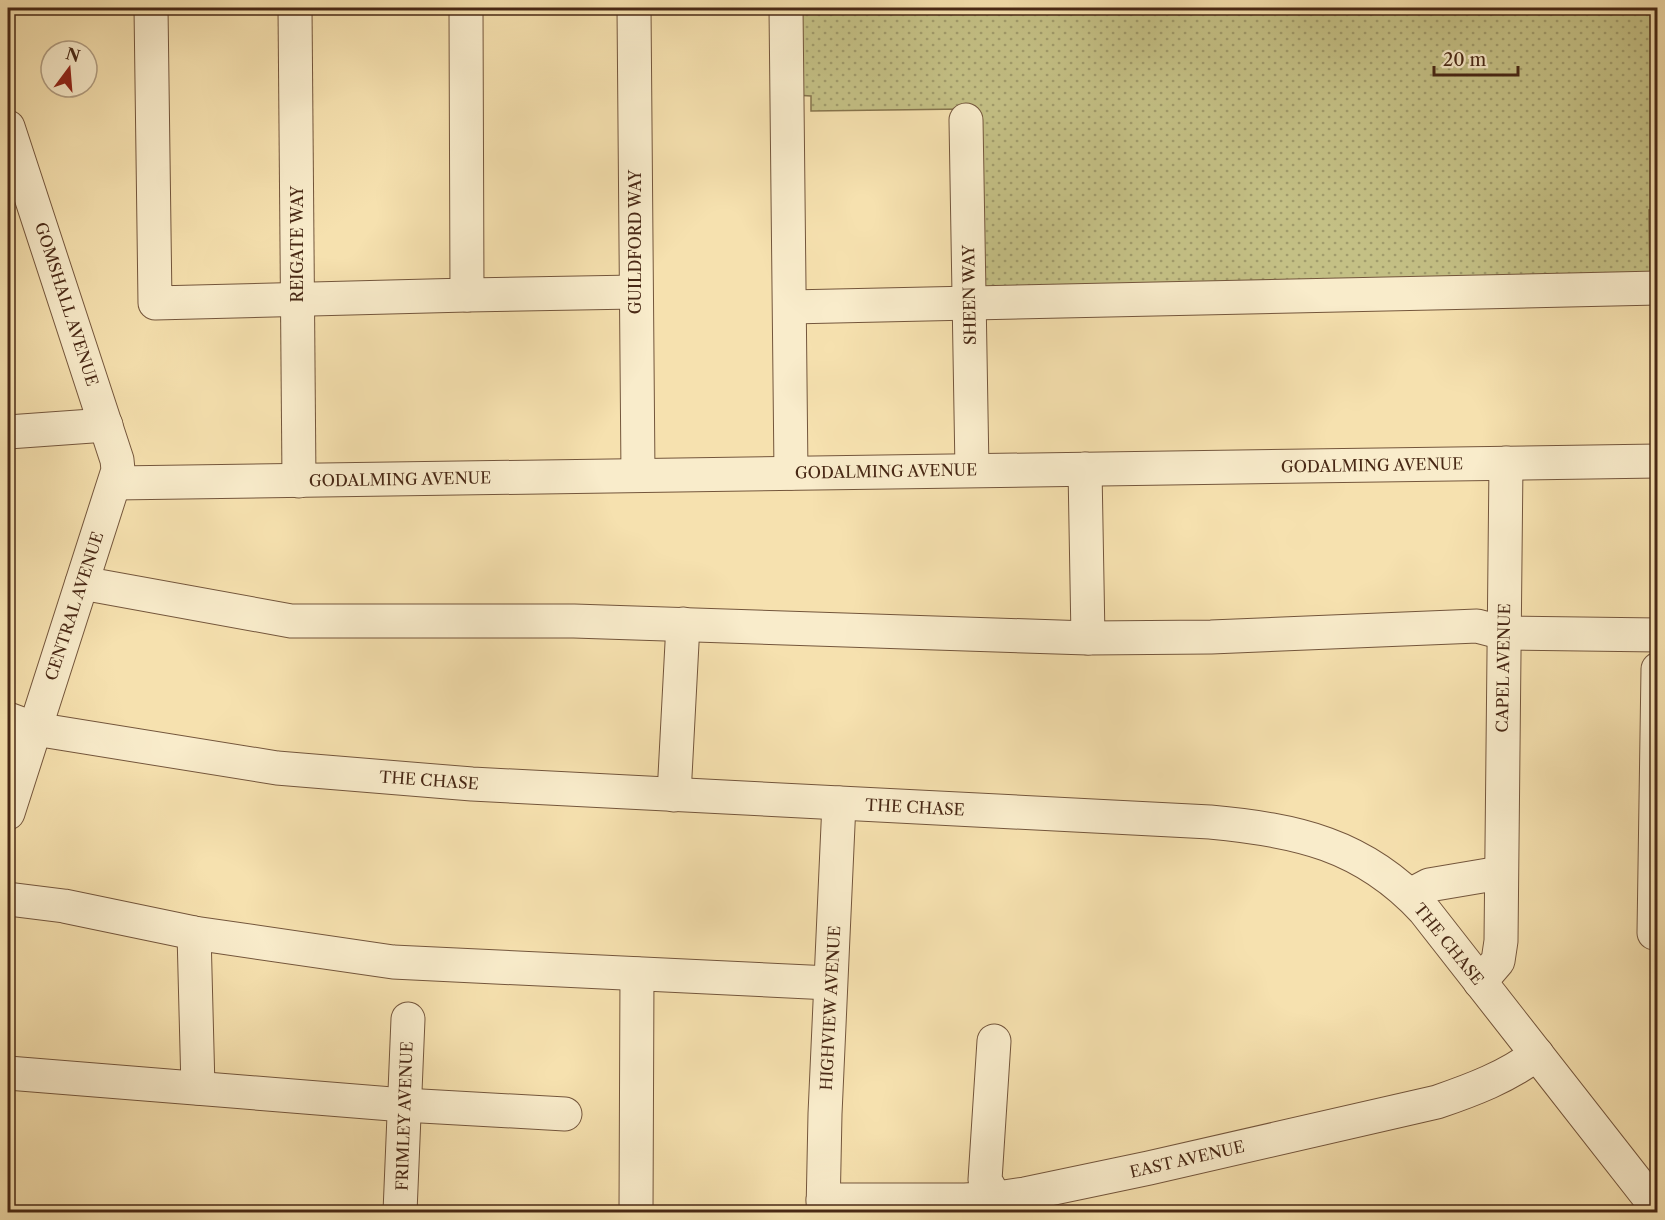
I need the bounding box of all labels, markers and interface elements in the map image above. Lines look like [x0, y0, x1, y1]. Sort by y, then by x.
north arrow [39, 39, 99, 99]
scale bar [1434, 39, 1518, 77]
text: N [64, 43, 83, 66]
text: 20 m [1443, 49, 1487, 71]
street label: GUILDFORD WAY [625, 169, 645, 314]
street label: REIGATE WAY [287, 185, 307, 302]
street label: GOMSHALL AVENUE [31, 219, 103, 389]
street label: SHEEN WAY [958, 244, 980, 345]
street label: GODALMING AVENUE [1281, 453, 1463, 477]
street label: GODALMING AVENUE [795, 459, 977, 483]
street label: GODALMING AVENUE [309, 467, 491, 491]
street label: CENTRAL AVENUE [40, 529, 108, 683]
street label: CAPEL AVENUE [1492, 603, 1514, 733]
street label: THE CHASE [379, 767, 479, 793]
street label: THE CHASE [865, 794, 965, 820]
street label: THE CHASE [1410, 899, 1488, 989]
street label: HIGHVIEW AVENUE [816, 925, 844, 1091]
street label: FRIMLEY AVENUE [391, 1041, 417, 1191]
street label: EAST AVENUE [1128, 1136, 1246, 1182]

